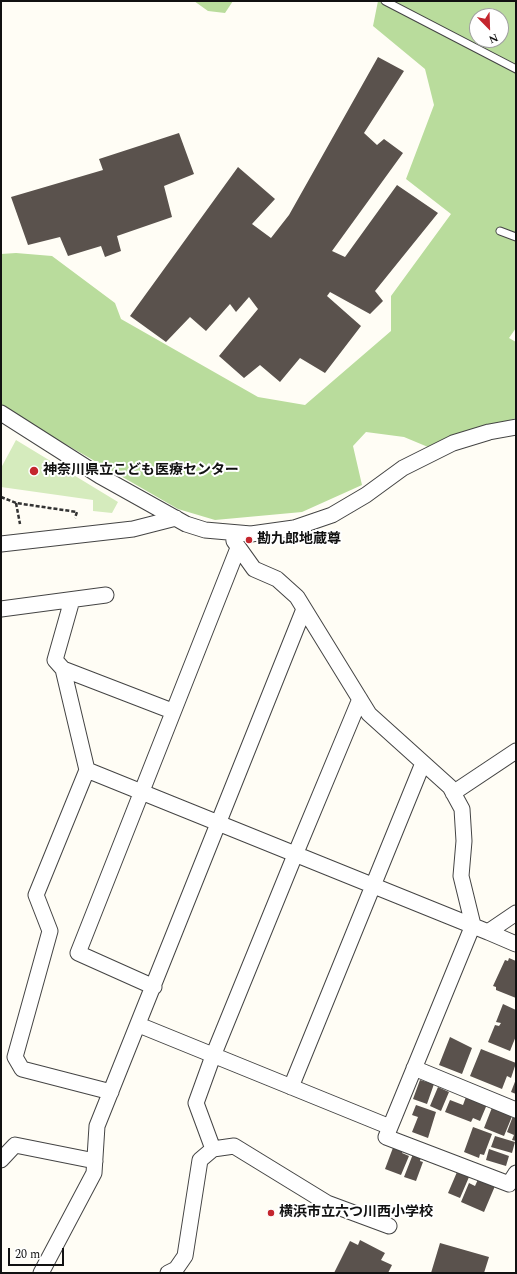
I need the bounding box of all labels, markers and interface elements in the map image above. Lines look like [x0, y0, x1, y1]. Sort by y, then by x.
north arrow [469, 8, 509, 48]
text: N [486, 29, 501, 48]
place label: 神奈川県立こども医療センター [43, 463, 239, 479]
marker: 神奈川県立こども医療センター [28, 465, 40, 477]
place label: 勘九郎地蔵尊 [257, 532, 341, 548]
marker: 勘九郎地蔵尊 [244, 535, 254, 545]
place label: 横浜市立六つ川西小学校 [279, 1205, 433, 1221]
marker: 横浜市立六つ川西小学校 [266, 1208, 276, 1218]
scale bar [10, 1240, 66, 1266]
text: 20 m [15, 1245, 40, 1264]

